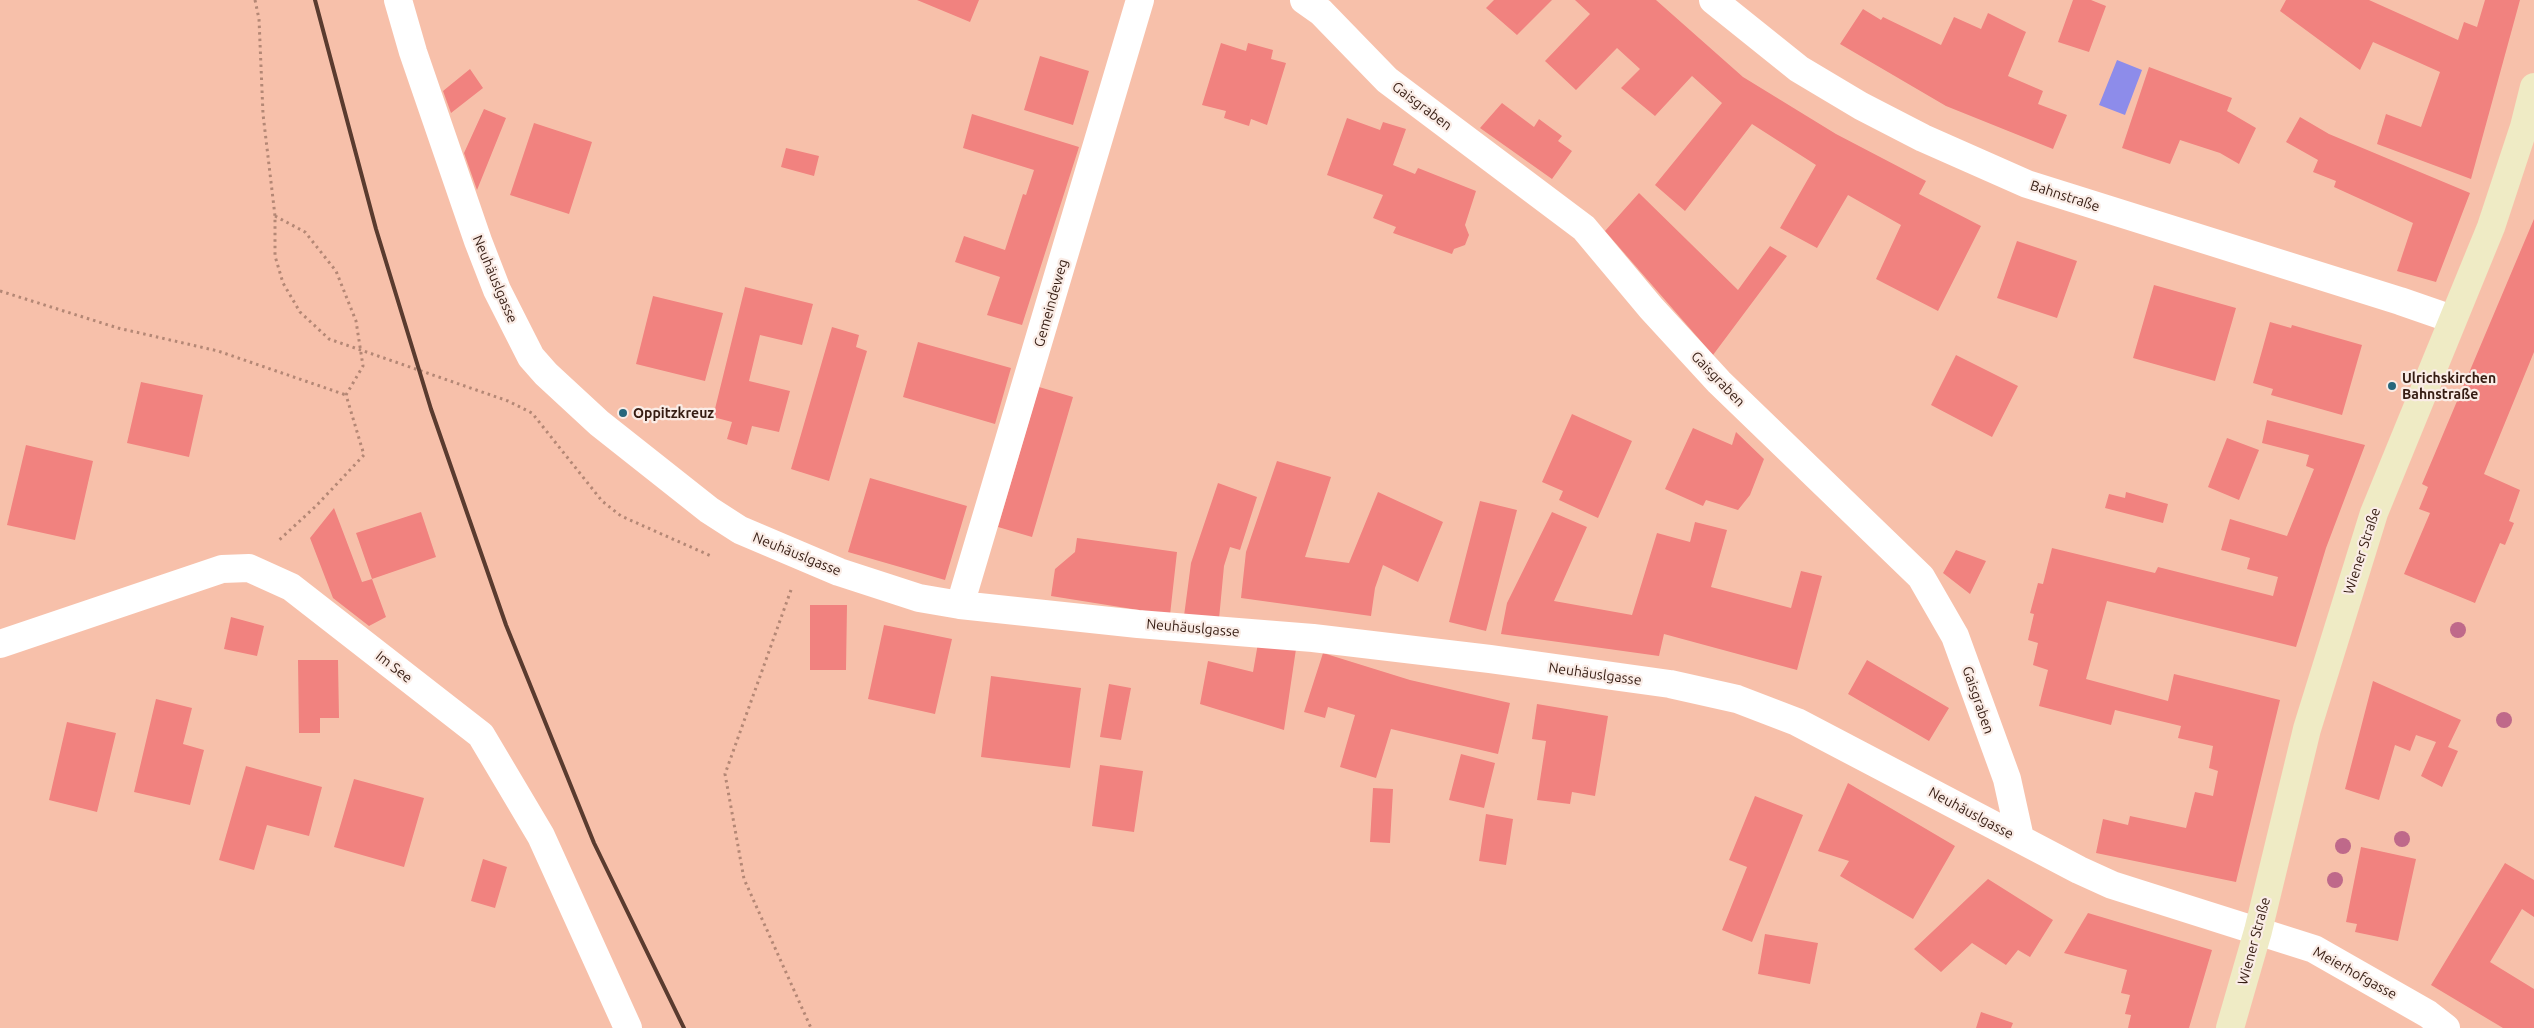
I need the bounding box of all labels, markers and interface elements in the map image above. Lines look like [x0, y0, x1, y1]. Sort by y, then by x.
street label: Gaisgraben [1389, 78, 1455, 134]
street label: Bahnstraße [2028, 177, 2102, 215]
street label: Neuhäuslgasse [469, 233, 521, 325]
street label: Gemeindeweg [1030, 257, 1072, 349]
street label: Gaisgraben [1688, 348, 1748, 410]
place label: Ulrichskirchen Bahnstraße [2402, 370, 2496, 402]
marker: Ulrichskirchen Bahnstraße [2386, 380, 2398, 392]
place label: Oppitzkreuz [633, 405, 714, 421]
marker: Oppitzkreuz [617, 407, 629, 419]
street label: Wiener Straße [2340, 506, 2384, 596]
street label: Neuhäuslgasse [750, 529, 844, 579]
street label: Neuhäuslgasse [1146, 616, 1240, 640]
street label: Im See [372, 648, 416, 686]
street label: Neuhäuslgasse [1547, 659, 1643, 689]
street label: Gaisgraben [1959, 664, 1997, 736]
street label: Neuhäuslgasse [1926, 784, 2016, 842]
street label: Wiener Straße [2234, 895, 2274, 987]
street label: Meierhofgasse [2310, 943, 2400, 1003]

